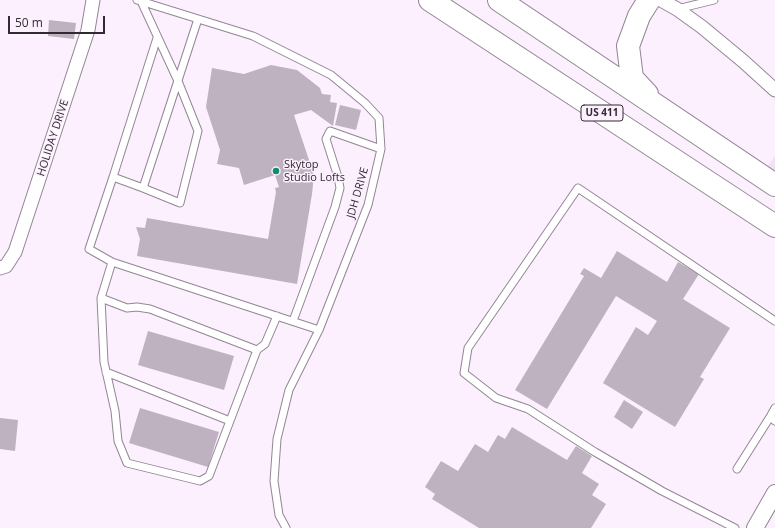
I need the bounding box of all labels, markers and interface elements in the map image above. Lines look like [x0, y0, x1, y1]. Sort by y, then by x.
scale bar [10, 8, 107, 34]
text: 50 m [15, 14, 43, 31]
street label: HOLIDAY DRIVE [34, 98, 72, 178]
road number: US 411 [581, 105, 623, 121]
place label: Skytop Studio Lofts [284, 158, 345, 184]
marker: Skytop Studio Lofts [271, 166, 281, 176]
street label: JDH DRIVE [344, 166, 372, 220]

